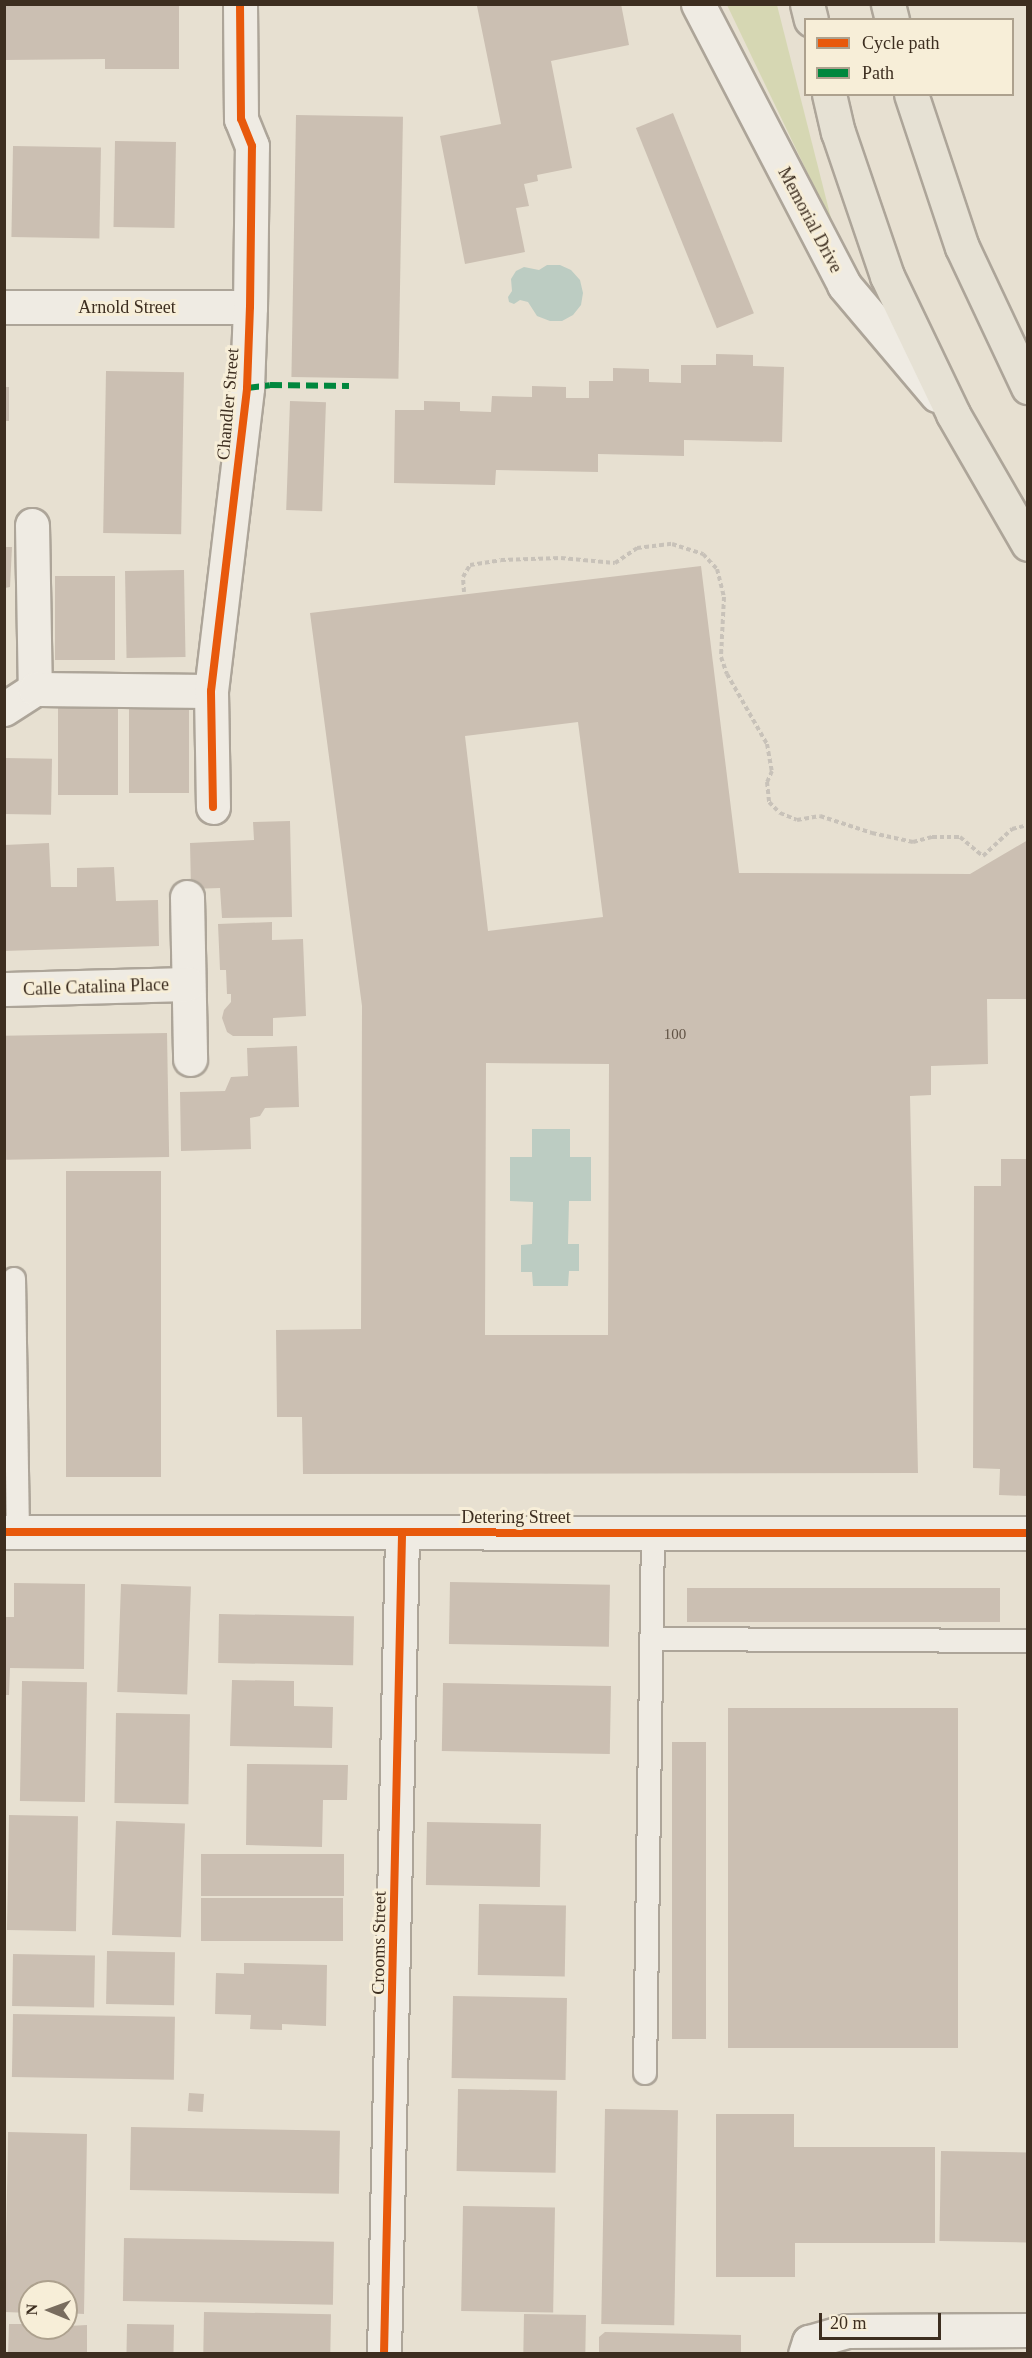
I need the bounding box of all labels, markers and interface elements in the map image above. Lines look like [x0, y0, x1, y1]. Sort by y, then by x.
legend [804, 18, 1014, 96]
text: Cycle path [862, 33, 939, 53]
text: Path [862, 63, 894, 83]
street label: Memorial Drive [773, 164, 847, 276]
street label: Arnold Street [78, 296, 176, 318]
street label: Chandler Street [212, 347, 244, 461]
street label: Calle Catalina Place [23, 974, 169, 1000]
house number: 100 [664, 1026, 686, 1044]
street label: Detering Street [461, 1506, 571, 1528]
street label: Crooms Street [367, 1891, 391, 1995]
north arrow [18, 2280, 78, 2340]
scale bar [822, 2301, 944, 2339]
text: N [23, 2304, 40, 2316]
text: 20 m [830, 2313, 867, 2333]

